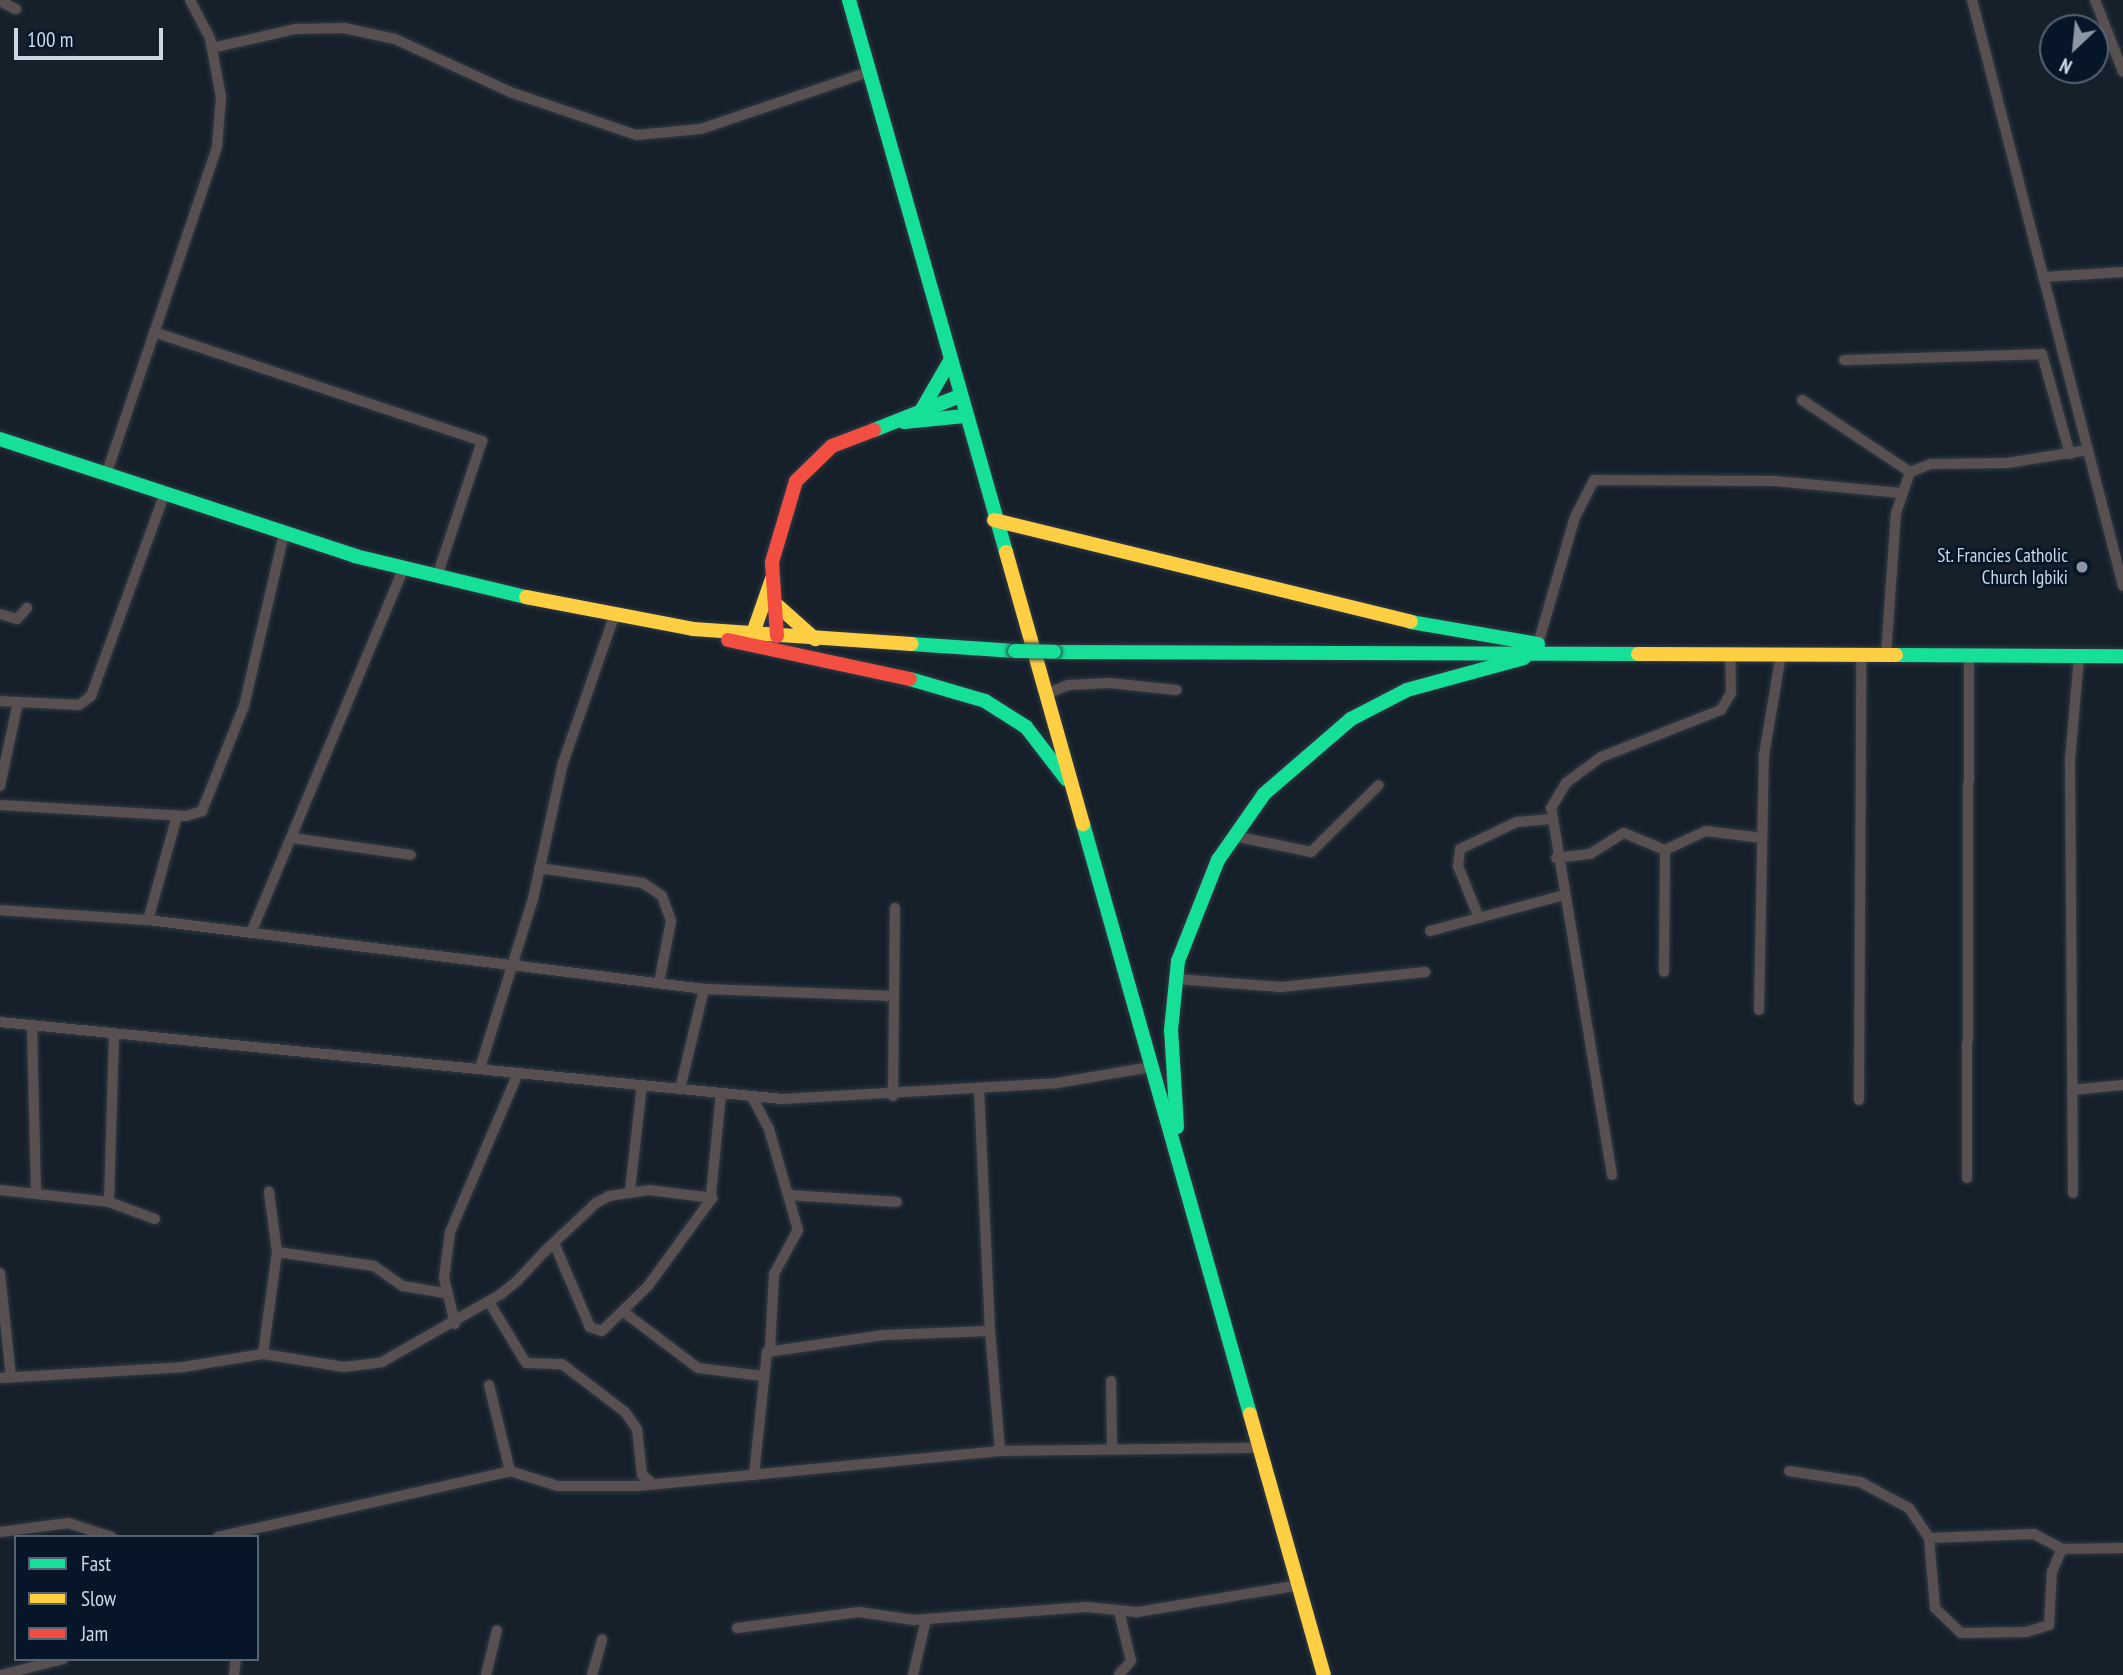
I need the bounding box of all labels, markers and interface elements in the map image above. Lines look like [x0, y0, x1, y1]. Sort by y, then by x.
scale bar [18, 14, 166, 58]
north arrow [2039, 14, 2109, 84]
text: 100 m [27, 26, 73, 53]
text: N [2056, 53, 2076, 79]
place label: St. Francies Catholic Church Igbiki [1936, 545, 2068, 589]
marker: St. Francies Catholic Church Igbiki [2074, 559, 2090, 575]
legend [14, 1535, 259, 1661]
text: Fast [81, 1550, 111, 1577]
text: Slow [81, 1585, 116, 1612]
text: Jam [81, 1620, 108, 1647]

